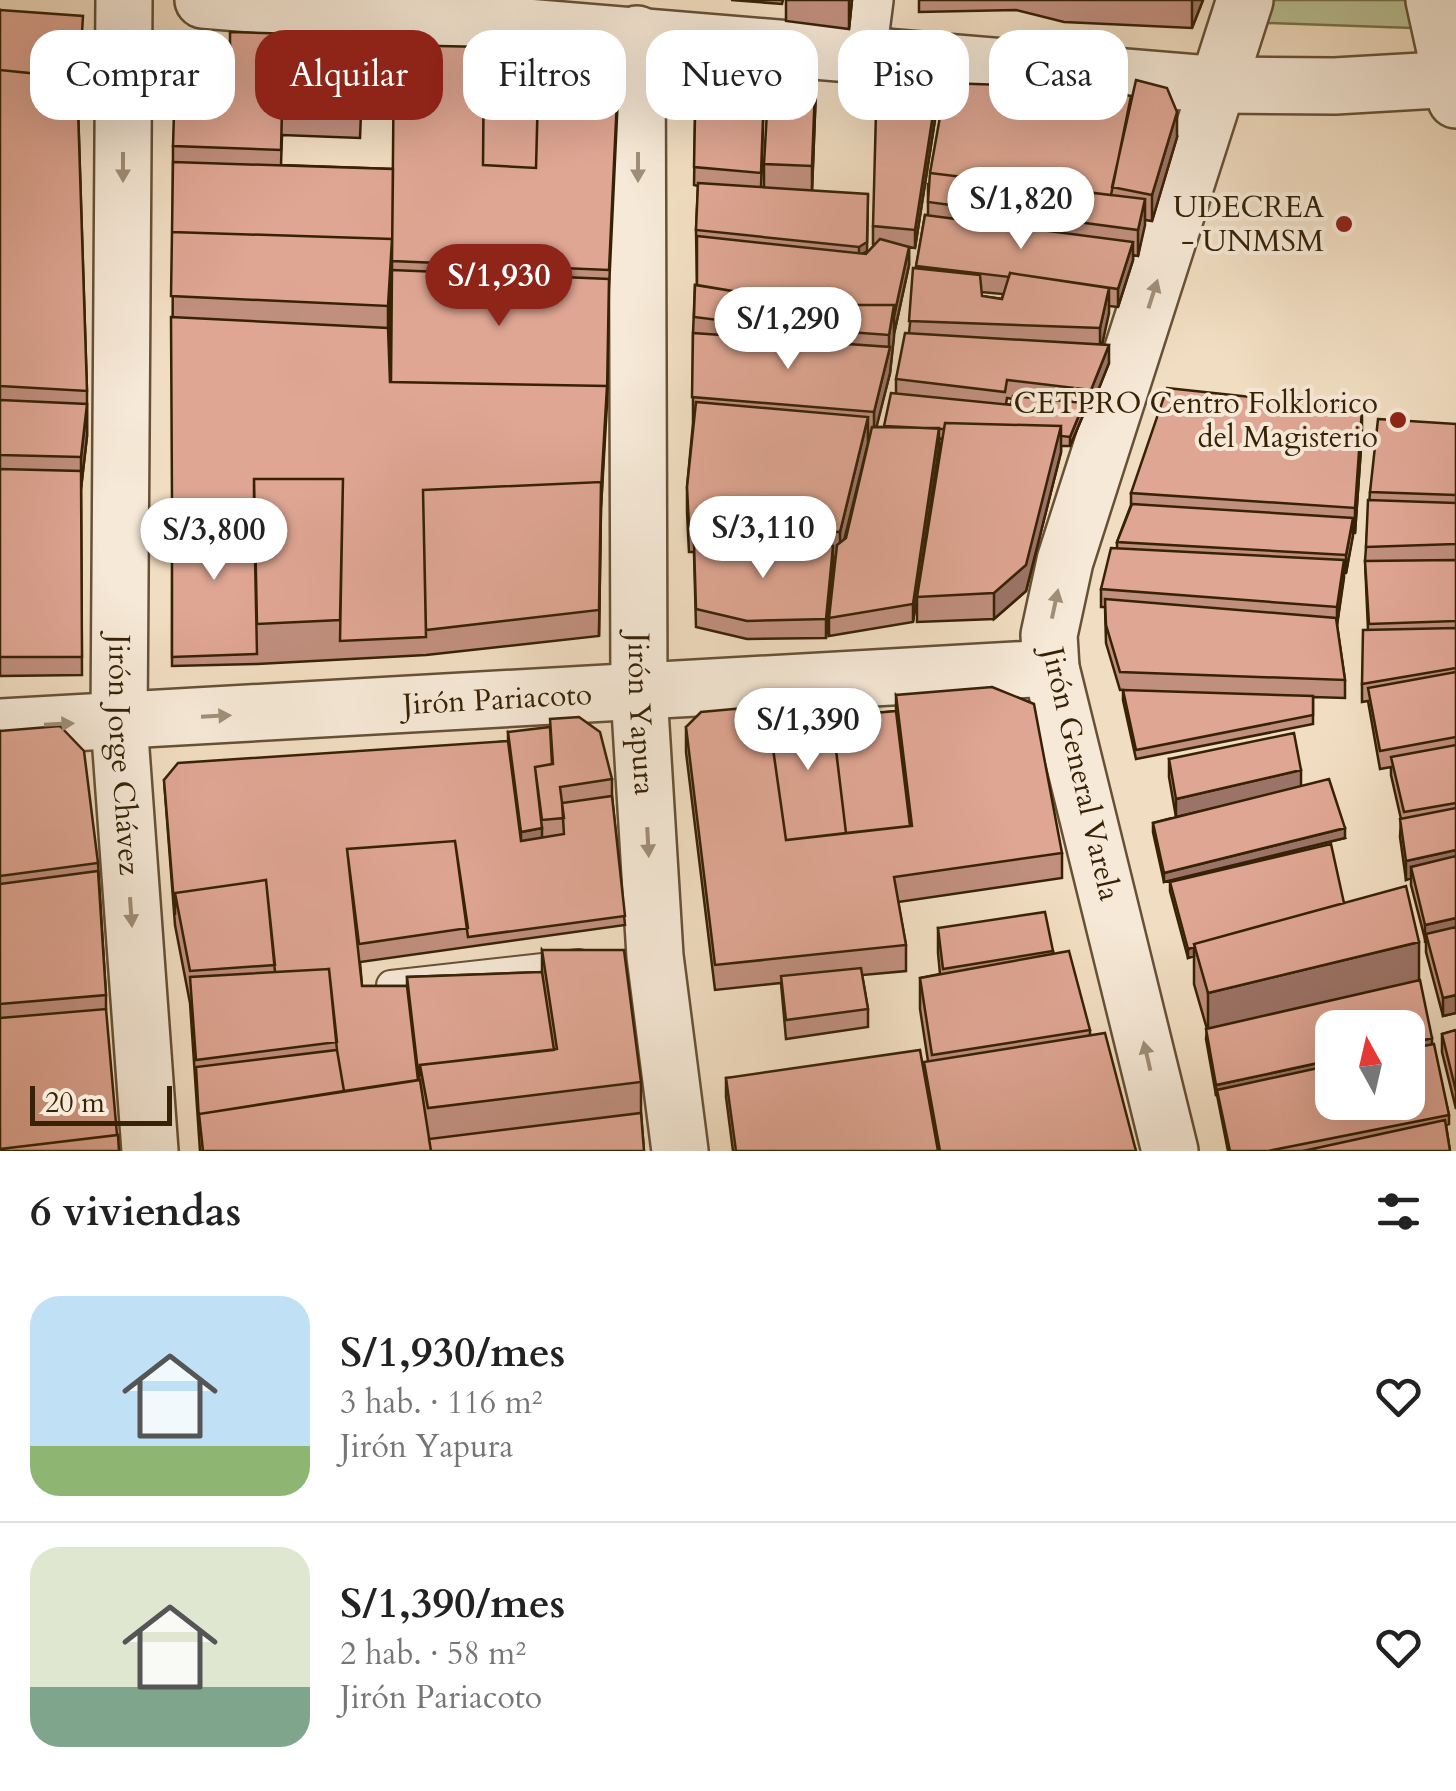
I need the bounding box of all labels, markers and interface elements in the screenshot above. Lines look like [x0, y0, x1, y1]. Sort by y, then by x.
chip: Comprar [30, 30, 235, 120]
chip: Alquilar [255, 30, 443, 120]
chip: Filtros [463, 30, 626, 120]
chip: Nuevo [646, 30, 818, 120]
chip: Piso [838, 30, 969, 120]
chip: Casa [989, 30, 1128, 120]
one-way arrow [630, 151, 646, 183]
one-way arrow [115, 152, 131, 184]
pin: S/1,820 [929, 167, 1113, 252]
text: S/1,820 [969, 177, 1073, 221]
place label: UDECREA - UNMSM [1173, 187, 1325, 262]
marker: UDECREA - UNMSM [1333, 213, 1355, 235]
pin: S/1,930 [407, 244, 591, 329]
text: S/1,930 [447, 254, 551, 298]
one-way arrow [1146, 278, 1161, 308]
pin: S/1,290 [696, 287, 880, 372]
text: S/1,290 [736, 297, 840, 341]
place label: CETPRO Centro Folklorico del Magisterio [1014, 383, 1378, 458]
marker: CETPRO Centro Folklorico del Magisterio [1387, 409, 1409, 431]
pin: S/3,110 [671, 496, 855, 581]
pin: S/3,800 [122, 498, 306, 583]
text: S/3,110 [711, 506, 815, 550]
text: S/3,800 [162, 508, 266, 552]
one-way arrow [1048, 588, 1063, 619]
street label: Jirón Yapura [618, 629, 666, 796]
street label: Jirón Jorge Chávez [98, 630, 151, 877]
street label: Jirón General Varela [1031, 639, 1130, 905]
street label: Jirón Pariacoto [397, 673, 593, 725]
pin: S/1,390 [716, 688, 900, 773]
text: S/1,390 [756, 698, 860, 742]
one-way arrow [201, 708, 233, 724]
one-way arrow [44, 716, 76, 732]
one-way arrow [640, 826, 656, 858]
one-way arrow [123, 897, 139, 929]
north arrow [1315, 1010, 1425, 1120]
map controls [1315, 1010, 1425, 1120]
one-way arrow [1139, 1040, 1154, 1071]
scale bar [30, 1081, 172, 1126]
text: 20 m [45, 1084, 105, 1122]
text: 6 viviendas [30, 1183, 241, 1240]
icon: filters [1371, 1184, 1426, 1239]
text: S/1,930/mes [340, 1324, 565, 1381]
icon: home [110, 1336, 230, 1456]
icon: heart [1371, 1369, 1426, 1424]
text: 3 hab. · 116 m² [340, 1381, 543, 1425]
text: Jirón Yapura [340, 1425, 513, 1469]
text: S/1,390/mes [340, 1575, 565, 1632]
icon: home [110, 1587, 230, 1707]
icon: heart [1371, 1620, 1426, 1675]
text: 2 hab. · 58 m² [340, 1632, 526, 1676]
text: Jirón Pariacoto [340, 1676, 542, 1720]

